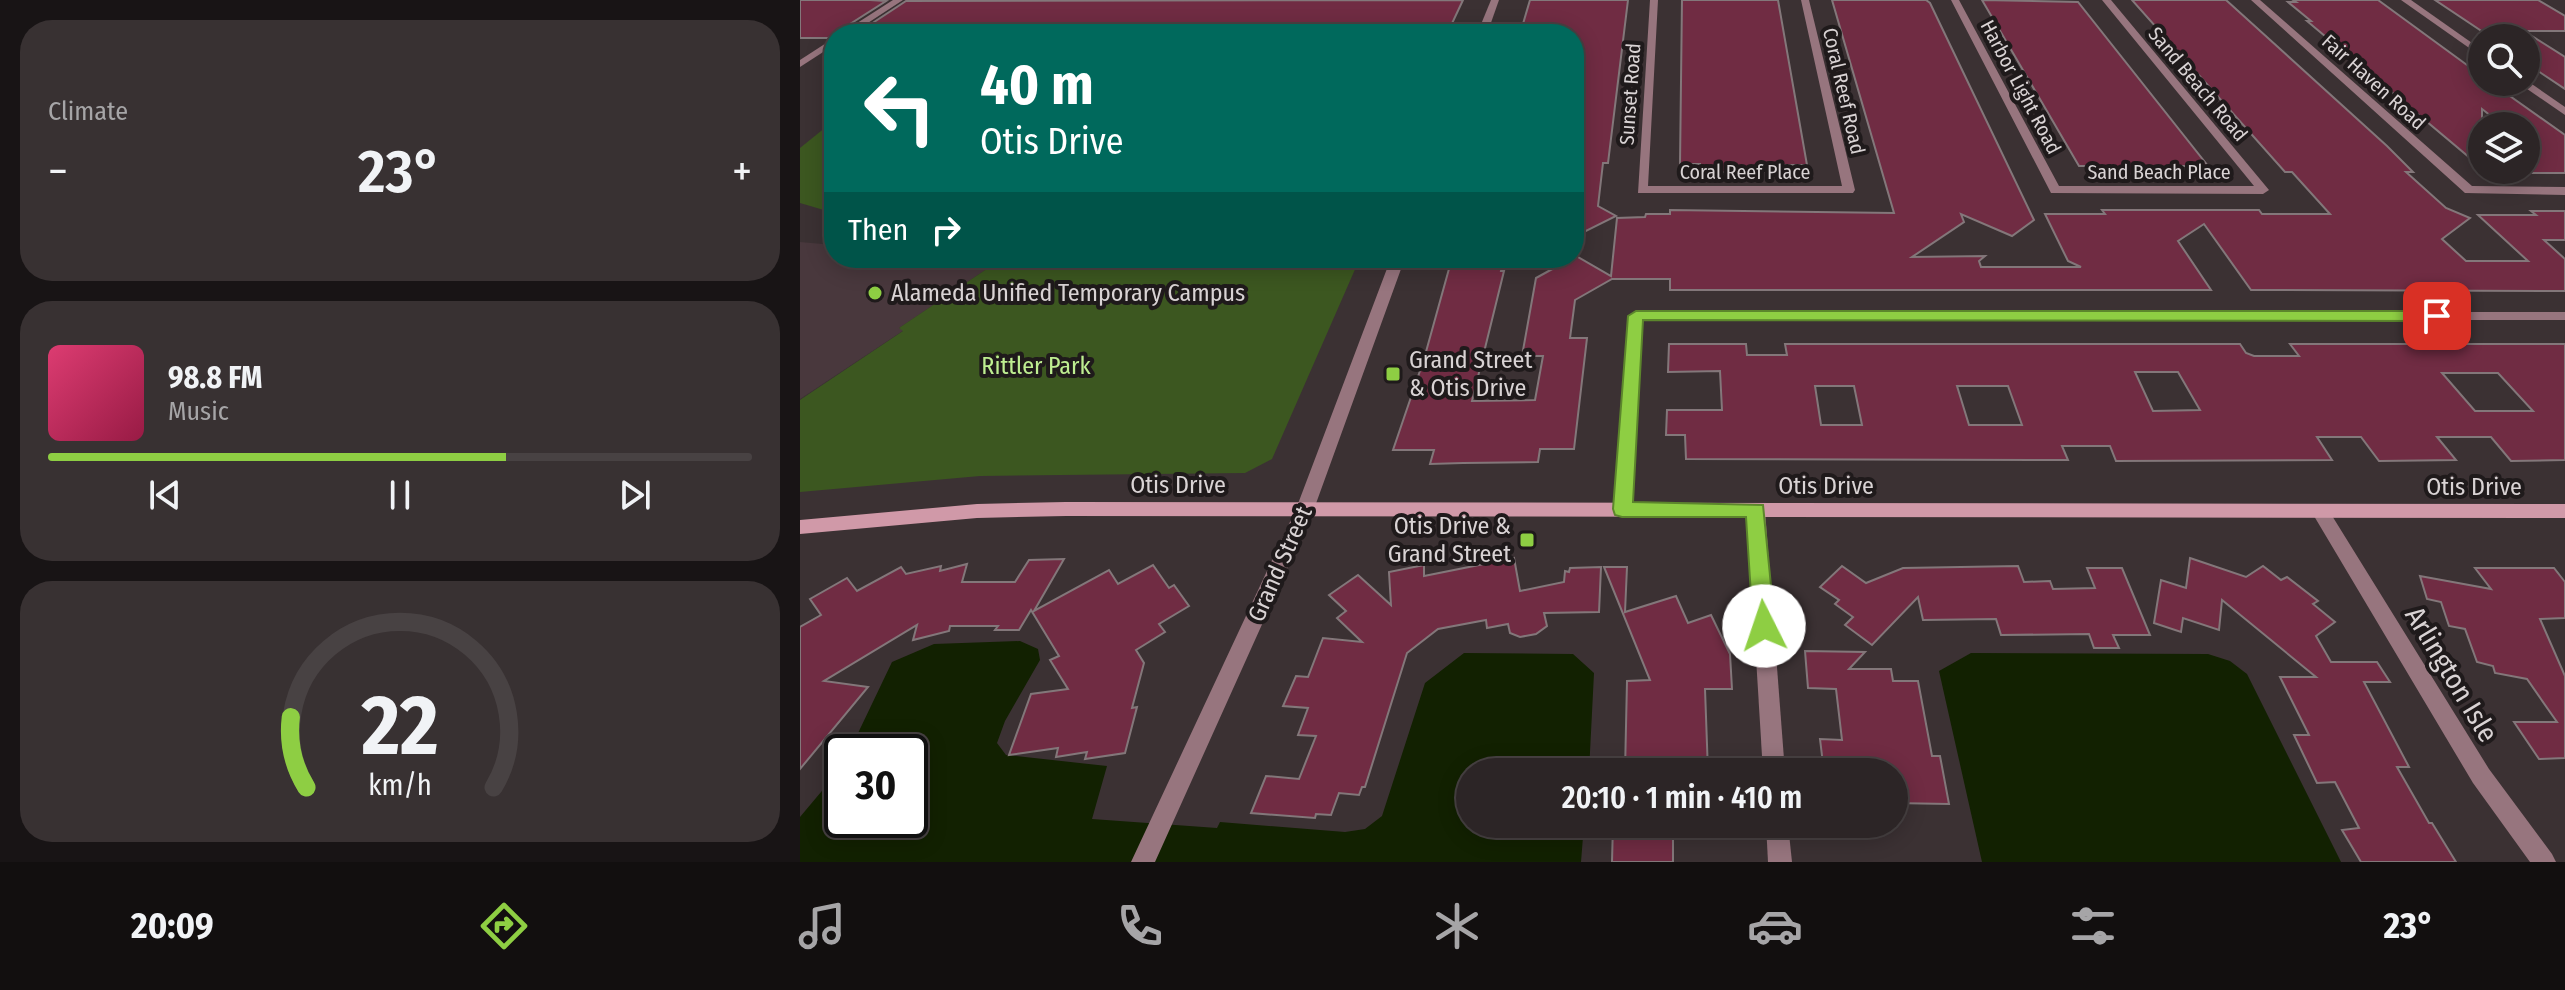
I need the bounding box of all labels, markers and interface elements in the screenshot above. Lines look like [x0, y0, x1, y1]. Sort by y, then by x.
street label: Harbor Light Road [1976, 16, 2066, 158]
street label: Sand Beach Road [2143, 22, 2253, 146]
map controls [2468, 24, 2540, 184]
button: search [2468, 24, 2540, 96]
street label: Coral Reef Road [1818, 26, 1870, 156]
street label: Fair Haven Road [2317, 29, 2431, 135]
street label: Sunset Road [1614, 42, 1646, 146]
text: 40 m [980, 52, 1094, 119]
icon: left [848, 56, 952, 160]
text: Climate [48, 96, 128, 127]
button: layers [2468, 112, 2540, 184]
text: Otis Drive [980, 120, 1124, 164]
text: 23° [358, 136, 442, 208]
text: − [48, 145, 68, 198]
text: + [732, 145, 752, 198]
street label: Coral Reef Place [1680, 160, 1810, 184]
street label: Sand Beach Place [2087, 160, 2231, 184]
icon: right [924, 208, 968, 252]
text: Then [848, 212, 908, 248]
place label: Alameda Unified Temporary Campus [891, 279, 1245, 307]
pin [2403, 282, 2471, 350]
marker: Alameda Unified Temporary Campus [866, 284, 884, 302]
icon: arrive [2415, 294, 2459, 338]
place label: Grand Street & Otis Drive [1409, 346, 1532, 402]
park label: Rittler Park [981, 352, 1091, 380]
text: 98.8 FM [168, 360, 262, 396]
marker: Grand Street & Otis Drive [1384, 365, 1402, 383]
text: Music [168, 396, 229, 427]
street label: Otis Drive [1130, 471, 1226, 499]
street label: Otis Drive [1778, 472, 1874, 500]
icon: previous [143, 473, 187, 517]
icon: pause [378, 473, 422, 517]
icon: next [613, 473, 657, 517]
street label: Otis Drive [2426, 473, 2522, 501]
street label: Grand Street [1242, 502, 1318, 626]
place label: Otis Drive & Grand Street [1388, 512, 1511, 568]
marker: Otis Drive & Grand Street [1518, 531, 1536, 549]
position arrow [1722, 584, 1806, 668]
street label: Arlington Isle [2398, 601, 2505, 748]
text: 22 [360, 675, 439, 775]
speed limit sign: 30 [824, 734, 928, 838]
text: km/h [368, 768, 432, 803]
text: 20:10 · 1 min · 410 m [1562, 780, 1802, 816]
icon: directions [476, 898, 532, 954]
icon: music [794, 898, 850, 954]
icon: phone [1112, 898, 1168, 954]
icon: climate [1429, 898, 1485, 954]
icon: car [1747, 898, 1803, 954]
icon: filters [2065, 898, 2121, 954]
text: 20:09 [131, 904, 214, 948]
text: 23° [2383, 904, 2434, 948]

